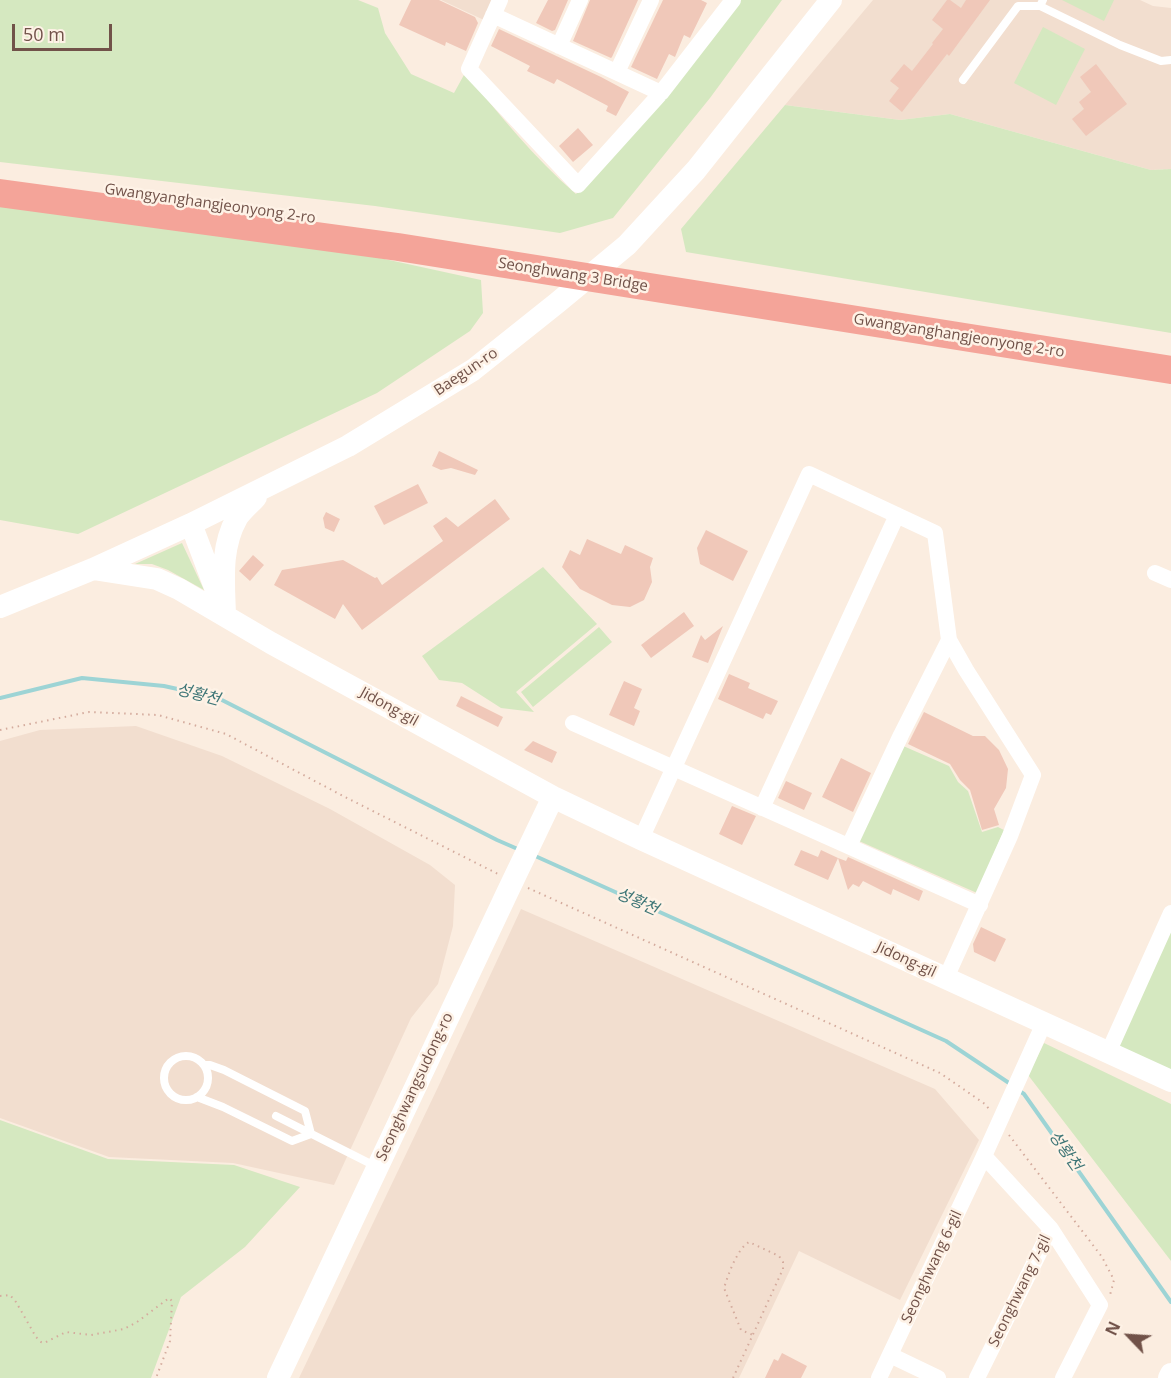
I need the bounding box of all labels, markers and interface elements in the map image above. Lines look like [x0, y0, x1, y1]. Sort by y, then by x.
scale bar [15, 12, 116, 50]
text: 50 m [23, 22, 65, 46]
street label: Gwangyanghangjeonyong 2-ro [103, 180, 317, 228]
street label: Seonghwang 3 Bridge [497, 254, 649, 296]
street label: Gwangyanghangjeonyong 2-ro [852, 310, 1066, 362]
street label: Baegun-ro [431, 344, 501, 400]
water label: 성황천 [174, 680, 222, 710]
street label: Jidong-gil [357, 684, 421, 730]
water label: 성황천 [613, 884, 661, 920]
street label: Jidong-gil [873, 938, 939, 982]
street label: Seonghwangsudong-ro [373, 1010, 457, 1164]
water label: 성황천 [1044, 1127, 1086, 1175]
street label: Seonghwang 6-gil [898, 1208, 966, 1326]
street label: Seonghwang 7-gil [985, 1232, 1055, 1350]
north arrow [1099, 1306, 1159, 1366]
text: N [1100, 1318, 1125, 1339]

